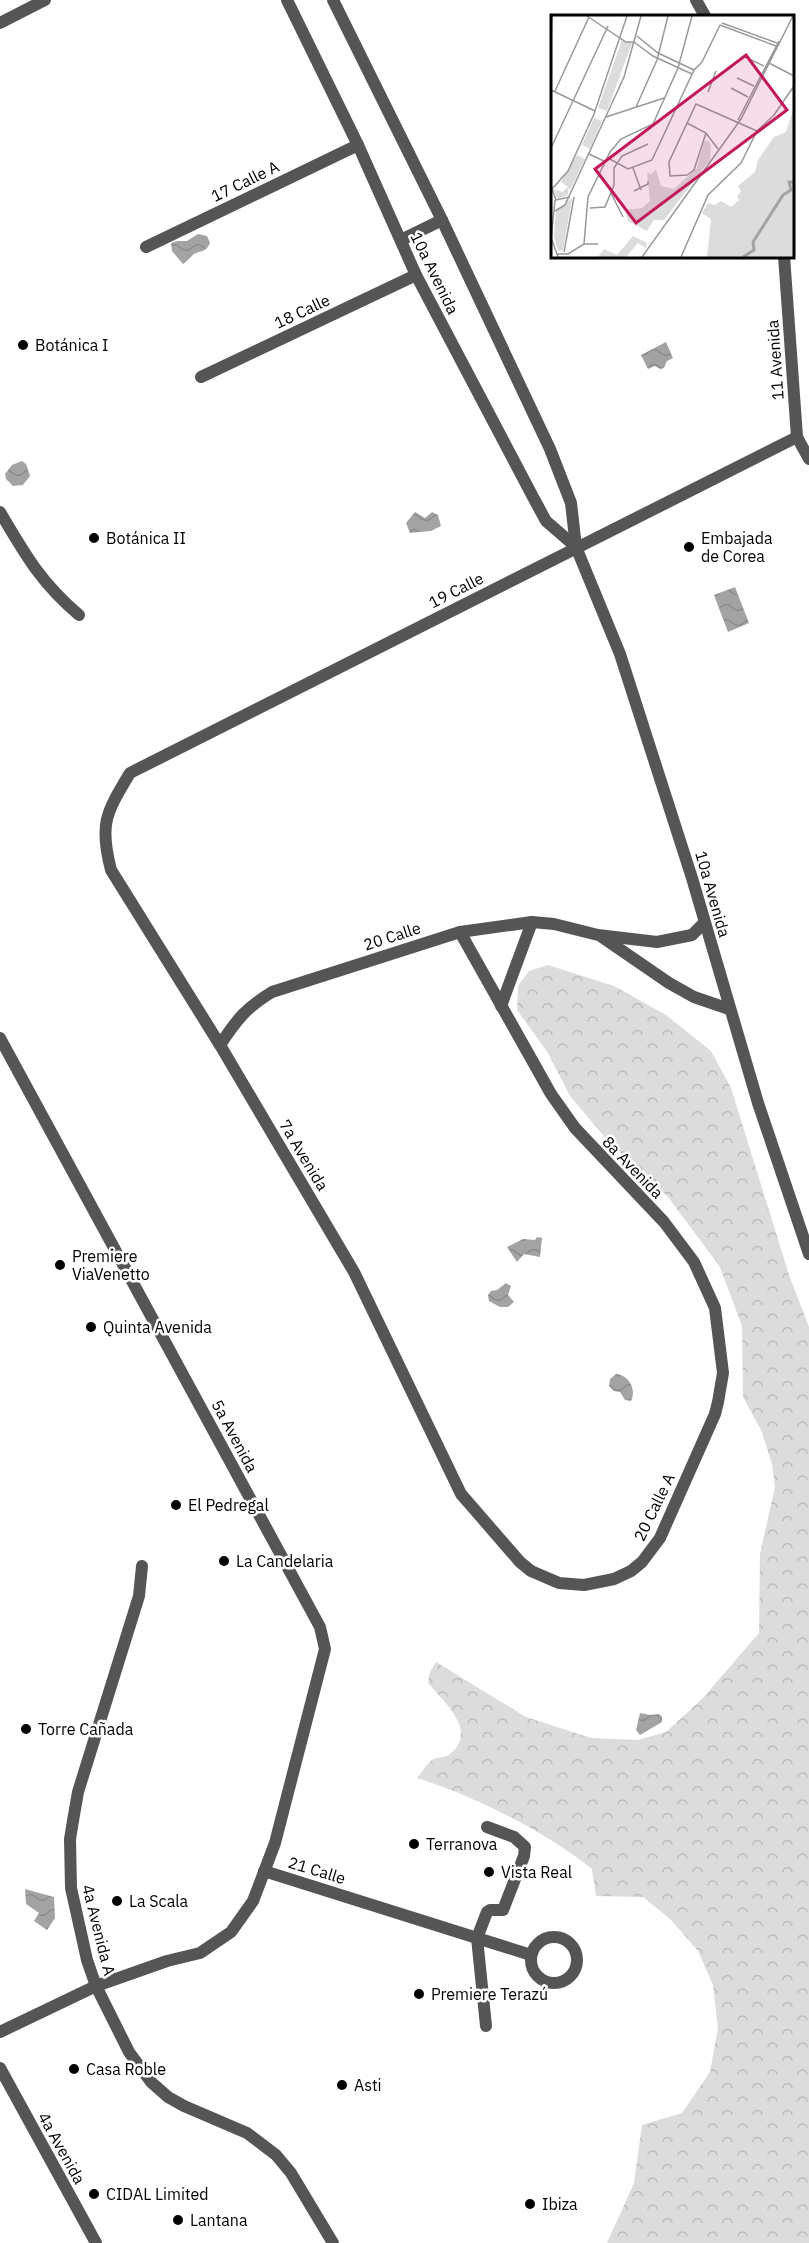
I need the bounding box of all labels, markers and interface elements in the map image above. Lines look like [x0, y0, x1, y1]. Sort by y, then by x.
inset map [551, 15, 794, 258]
street label: 17 Calle A [208, 156, 282, 206]
street label: 10a Avenida [407, 229, 464, 318]
street label: 18 Calle [271, 289, 333, 333]
street label: 11 Avenida [762, 319, 788, 401]
place label: Botánica I [35, 335, 108, 355]
marker: Botánica I [16, 338, 30, 352]
place label: Botánica II [106, 528, 186, 548]
place label: Embajada de Corea [701, 528, 773, 566]
marker: Botánica II [87, 531, 101, 545]
marker: Embajada de Corea [682, 540, 696, 554]
street label: 19 Calle [425, 568, 487, 612]
street label: 10a Avenida [691, 849, 735, 940]
street label: 20 Calle [361, 917, 423, 955]
street label: 7a Avenida [275, 1116, 333, 1195]
street label: 8a Avenida [598, 1132, 668, 1203]
place label: Premiere ViaVenetto [72, 1246, 150, 1284]
marker: Premiere ViaVenetto [53, 1258, 67, 1272]
place label: Quinta Avenida [103, 1317, 212, 1337]
marker: Quinta Avenida [84, 1320, 98, 1334]
street label: 5a Avenida [208, 1396, 263, 1476]
street label: 20 Calle A [629, 1470, 679, 1544]
place label: El Pedregal [188, 1495, 269, 1515]
marker: El Pedregal [169, 1498, 183, 1512]
place label: La Candelaria [236, 1551, 334, 1571]
marker: La Candelaria [217, 1554, 231, 1568]
place label: Torre Cañada [38, 1719, 134, 1739]
marker: Torre Cañada [19, 1722, 33, 1736]
place label: Terranova [426, 1834, 498, 1854]
marker: Terranova [407, 1837, 421, 1851]
street label: 21 Calle [286, 1852, 348, 1888]
place label: Vista Real [501, 1862, 572, 1882]
marker: Vista Real [482, 1865, 496, 1879]
street label: 4a Avenida A [78, 1882, 120, 1978]
place label: La Scala [129, 1891, 189, 1911]
marker: La Scala [110, 1894, 124, 1908]
place label: Premiere Terazú [431, 1984, 548, 2004]
marker: Premiere Terazú [412, 1987, 426, 2001]
place label: Casa Roble [86, 2059, 166, 2079]
marker: Casa Roble [67, 2062, 81, 2076]
place label: Asti [354, 2075, 382, 2095]
marker: Asti [335, 2078, 349, 2092]
street label: 4a Avenida [34, 2108, 90, 2188]
place label: CIDAL Limited [106, 2184, 209, 2204]
marker: CIDAL Limited [87, 2187, 101, 2201]
place label: Ibiza [542, 2194, 578, 2214]
marker: Ibiza [523, 2197, 537, 2211]
place label: Lantana [190, 2210, 248, 2230]
marker: Lantana [171, 2213, 185, 2227]

